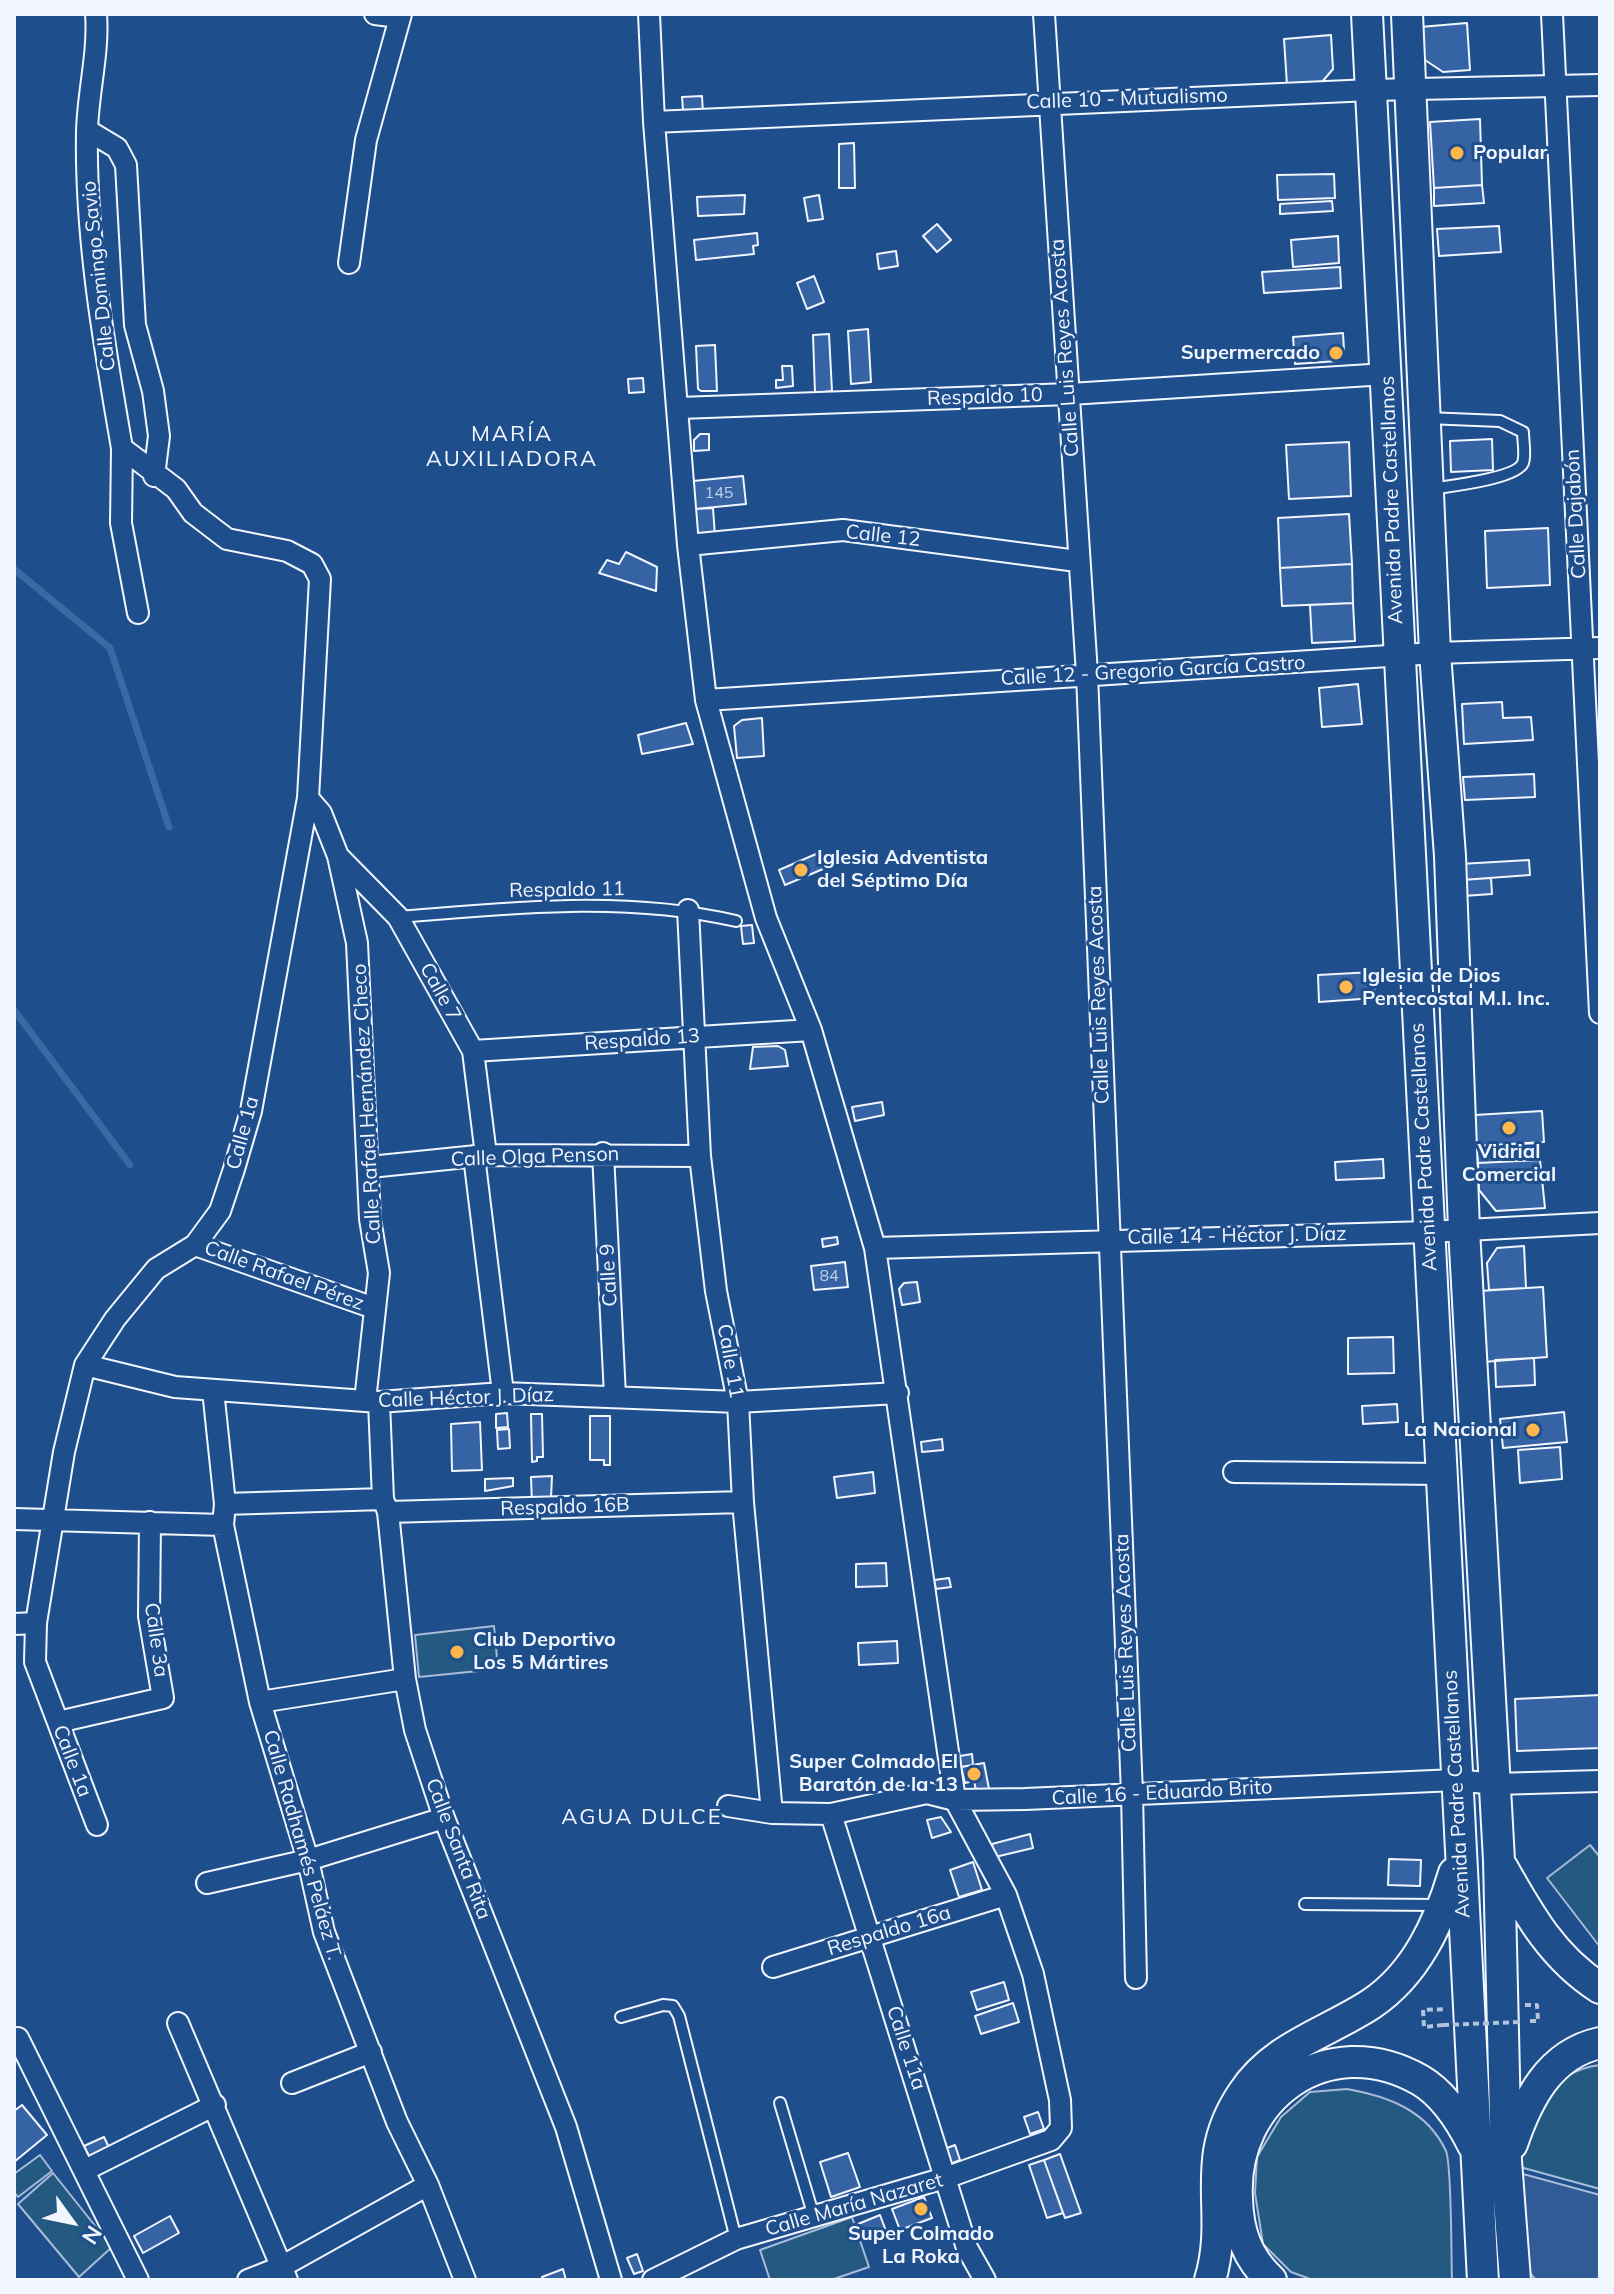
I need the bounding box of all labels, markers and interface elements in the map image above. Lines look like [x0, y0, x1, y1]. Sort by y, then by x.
street label: Calle 10 - Mutualismo [1026, 83, 1228, 115]
place label: Popular [1473, 141, 1547, 165]
marker: Popular [1448, 144, 1466, 162]
street label: Calle Domingo Savio [77, 180, 121, 372]
street label: Calle Luis Reyes Acosta [1045, 238, 1085, 458]
place label: Supermercado [1181, 341, 1320, 365]
marker: Supermercado [1327, 344, 1345, 362]
street label: Avenida Padre Castellanos [1376, 375, 1408, 625]
street label: Respaldo 10 [927, 383, 1043, 411]
district label: MARÍA AUXILIADORA [426, 421, 598, 472]
street label: Calle Dajabón [1561, 449, 1591, 579]
house number: 145 [705, 483, 733, 503]
street label: Calle 12 [844, 520, 922, 552]
street label: Calle 12 - Gregorio García Castro [1000, 651, 1306, 691]
place label: Iglesia Adventista del Séptimo Día [817, 846, 988, 893]
marker: Iglesia Adventista del Séptimo Día [792, 861, 810, 879]
street label: Respaldo 11 [509, 877, 625, 903]
street label: Calle Luis Reyes Acosta [1083, 885, 1115, 1105]
street label: Calle 7 [414, 959, 466, 1025]
street label: Calle Rafael Hernández Checo [348, 963, 386, 1245]
place label: Iglesia de Dios Pentecostal M.I. Inc. [1362, 964, 1550, 1011]
marker: Iglesia de Dios Pentecostal M.I. Inc. [1337, 978, 1355, 996]
street label: Avenida Padre Castellanos [1406, 1022, 1442, 1272]
street label: Respaldo 13 [583, 1024, 701, 1056]
street label: Calle 1a [222, 1094, 264, 1172]
marker: Vidrial Comercial [1500, 1119, 1518, 1137]
place label: Vidrial Comercial [1462, 1140, 1556, 1187]
street label: Calle Olga Penson [450, 1142, 620, 1172]
street label: Calle 14 - Héctor J. Díaz [1127, 1222, 1347, 1250]
street label: Calle Rafael Pérez [201, 1236, 367, 1316]
street label: Calle 9 [595, 1243, 623, 1307]
house number: 84 [819, 1266, 839, 1286]
street label: Calle 11 [712, 1322, 748, 1400]
street label: Calle Héctor J. Díaz [378, 1383, 554, 1413]
place label: La Nacional [1404, 1418, 1517, 1442]
marker: La Nacional [1524, 1421, 1542, 1439]
street label: Respaldo 16B [500, 1493, 630, 1521]
street label: Calle Luis Reyes Acosta [1110, 1533, 1142, 1753]
street label: Calle 3a [139, 1601, 173, 1679]
place label: Club Deportivo Los 5 Mártires [473, 1628, 616, 1675]
marker: Club Deportivo Los 5 Mártires [448, 1643, 466, 1661]
street label: Avenida Padre Castellanos [1439, 1669, 1475, 1919]
street label: Calle 1a [47, 1722, 97, 1800]
street label: Calle Radhamés Peláez T. [258, 1727, 346, 1963]
place label: Super Colmado El Baratón de la 13 [789, 1750, 958, 1797]
marker: Super Colmado El Baratón de la 13 [965, 1765, 983, 1783]
street label: Calle Santa Rita [420, 1775, 496, 1923]
street label: Calle 16 - Eduardo Brito [1051, 1775, 1273, 1811]
district label: AGUA DULCE [561, 1804, 723, 1830]
street label: Respaldo 16a [824, 1901, 954, 1961]
street label: Calle 11a [881, 2003, 931, 2093]
street label: Calle María Nazaret [762, 2168, 946, 2242]
north arrow [32, 2182, 112, 2262]
marker: Super Colmado La Roka [912, 2200, 930, 2218]
text: N [76, 2220, 108, 2250]
place label: Super Colmado La Roka [848, 2222, 994, 2269]

